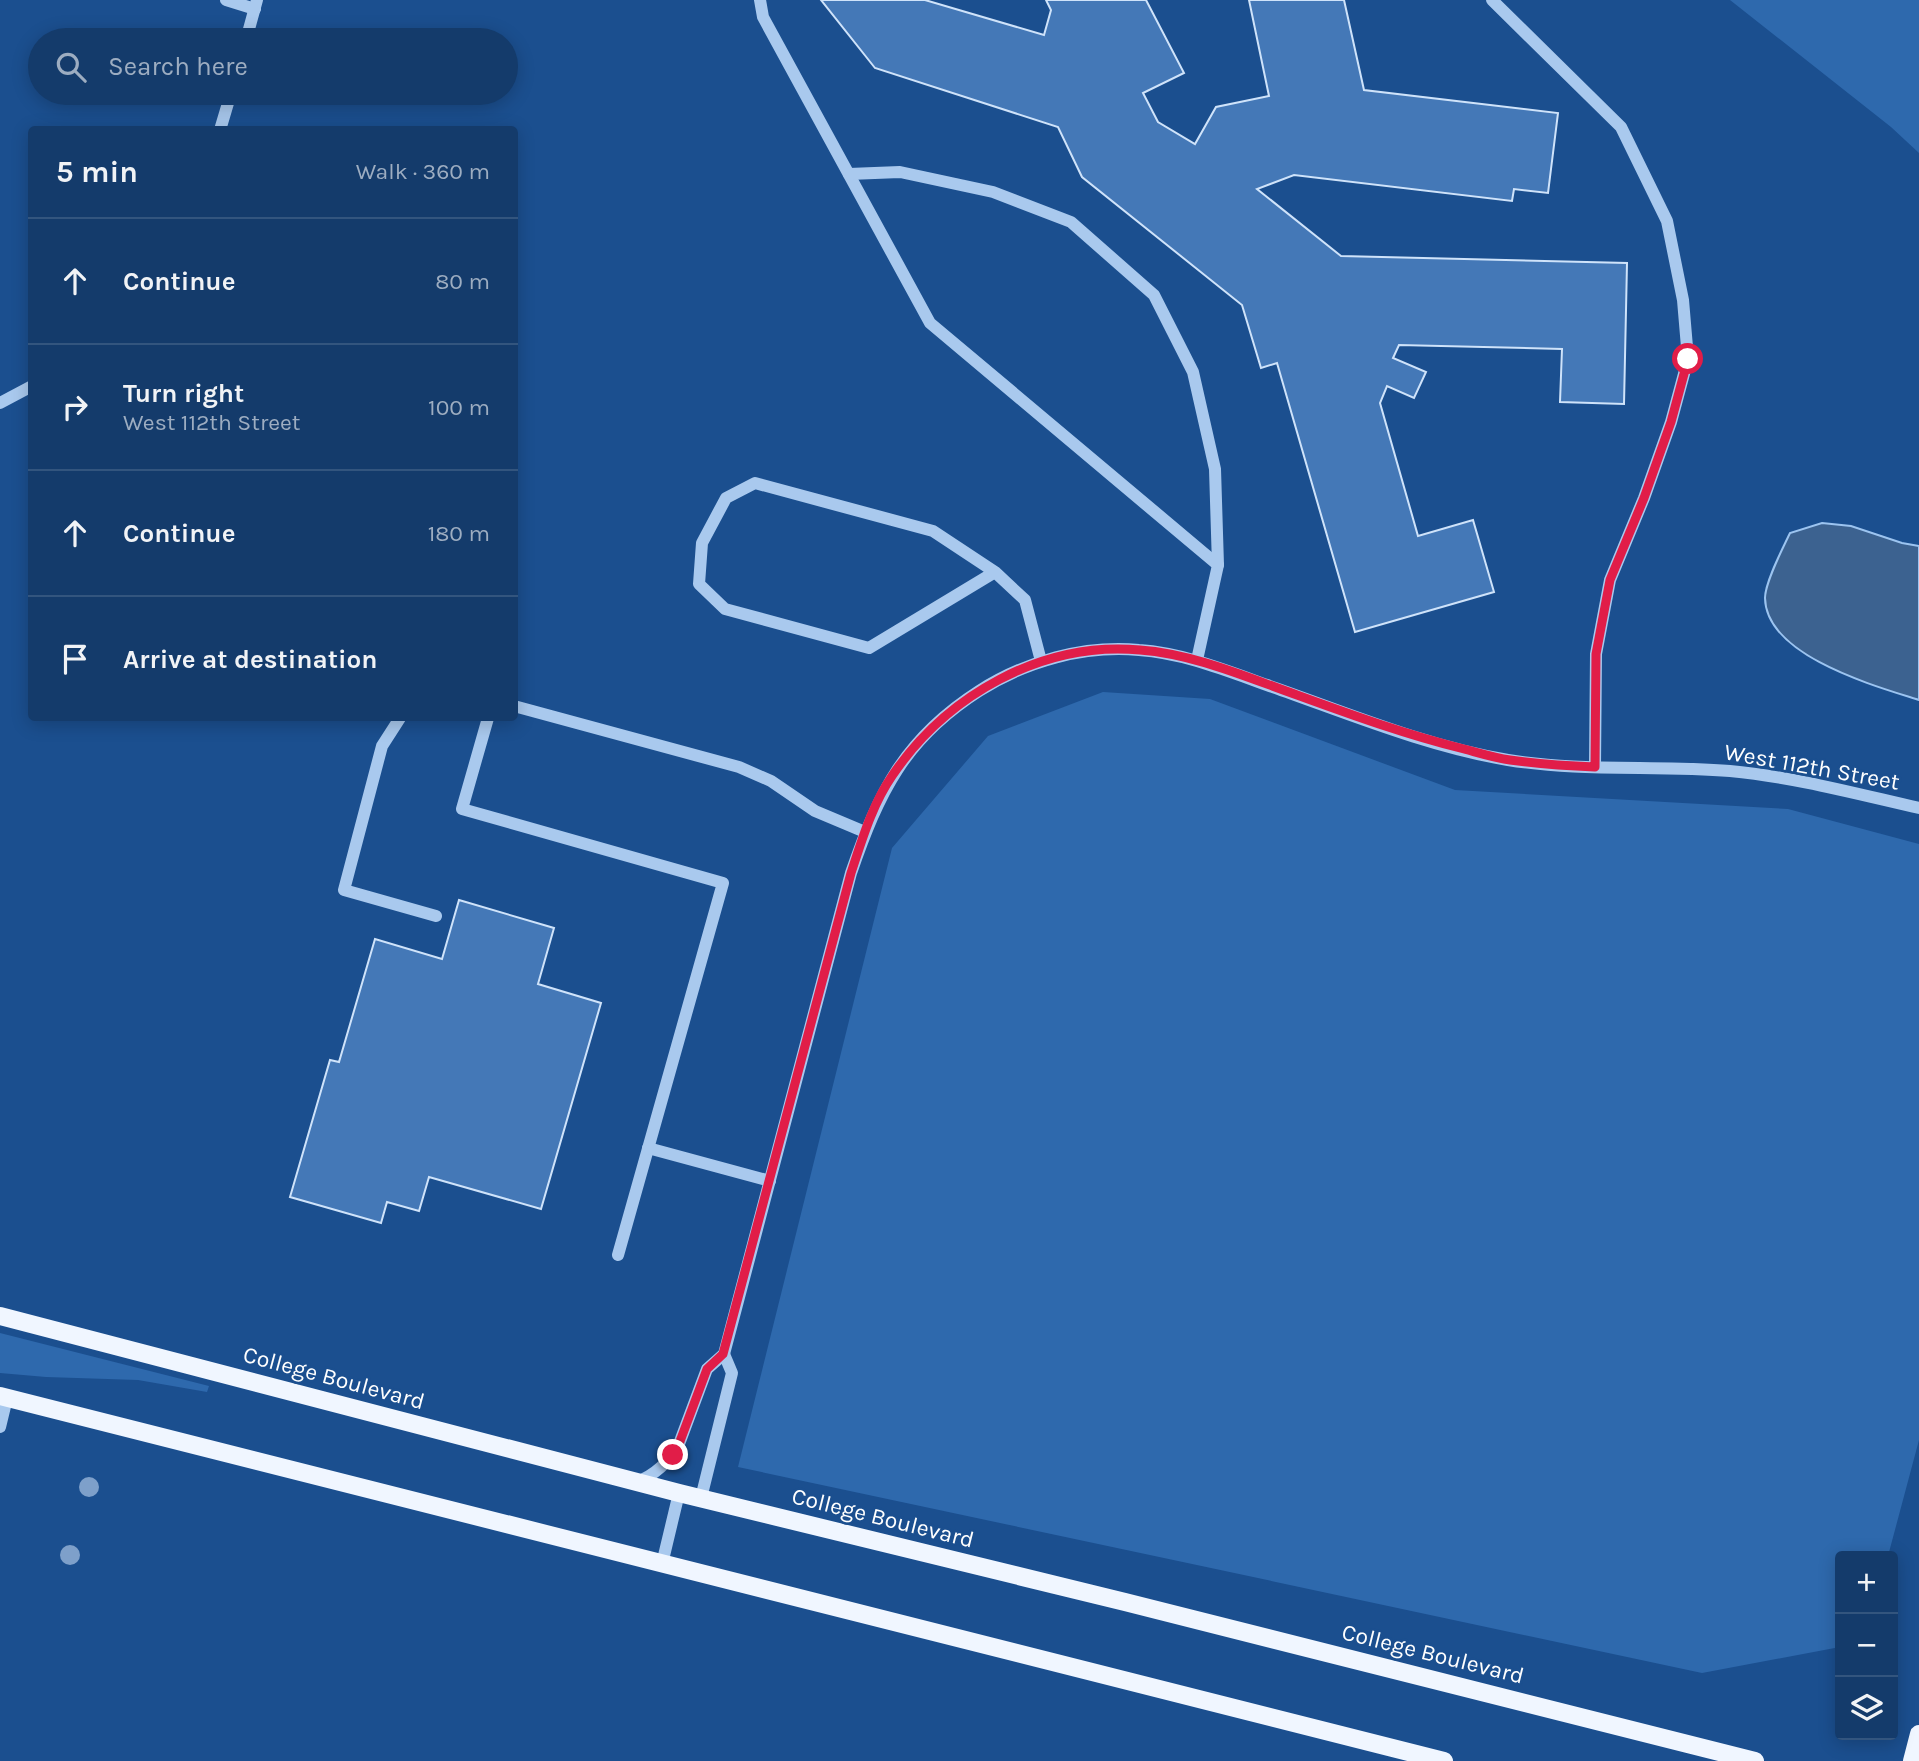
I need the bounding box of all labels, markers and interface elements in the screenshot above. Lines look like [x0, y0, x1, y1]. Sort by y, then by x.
search box [28, 28, 518, 105]
icon: search [52, 48, 90, 86]
text: Search here [108, 51, 248, 82]
text: 5 min [56, 154, 138, 190]
text: Walk · 360 m [356, 158, 490, 185]
icon: ahead [56, 262, 94, 300]
text: Continue [123, 266, 235, 297]
text: 80 m [435, 268, 490, 295]
route start [1672, 343, 1703, 374]
text: Turn right [123, 378, 244, 409]
icon: right [56, 388, 94, 426]
text: 100 m [428, 394, 490, 421]
text: West 112th Street [123, 409, 301, 436]
icon: ahead [56, 514, 94, 552]
text: Continue [123, 518, 235, 549]
text: 180 m [428, 520, 490, 547]
icon: arrive [56, 640, 94, 678]
text: Arrive at destination [123, 644, 377, 675]
street label: West 112th Street [1722, 738, 1902, 796]
street label: College Boulevard [240, 1341, 428, 1415]
route end [657, 1439, 688, 1470]
street label: College Boulevard [789, 1482, 977, 1554]
map controls [1835, 1551, 1898, 1740]
button: + [1835, 1551, 1898, 1614]
button: − [1835, 1614, 1898, 1677]
street label: College Boulevard [1339, 1618, 1527, 1690]
button: layers [1835, 1677, 1898, 1740]

